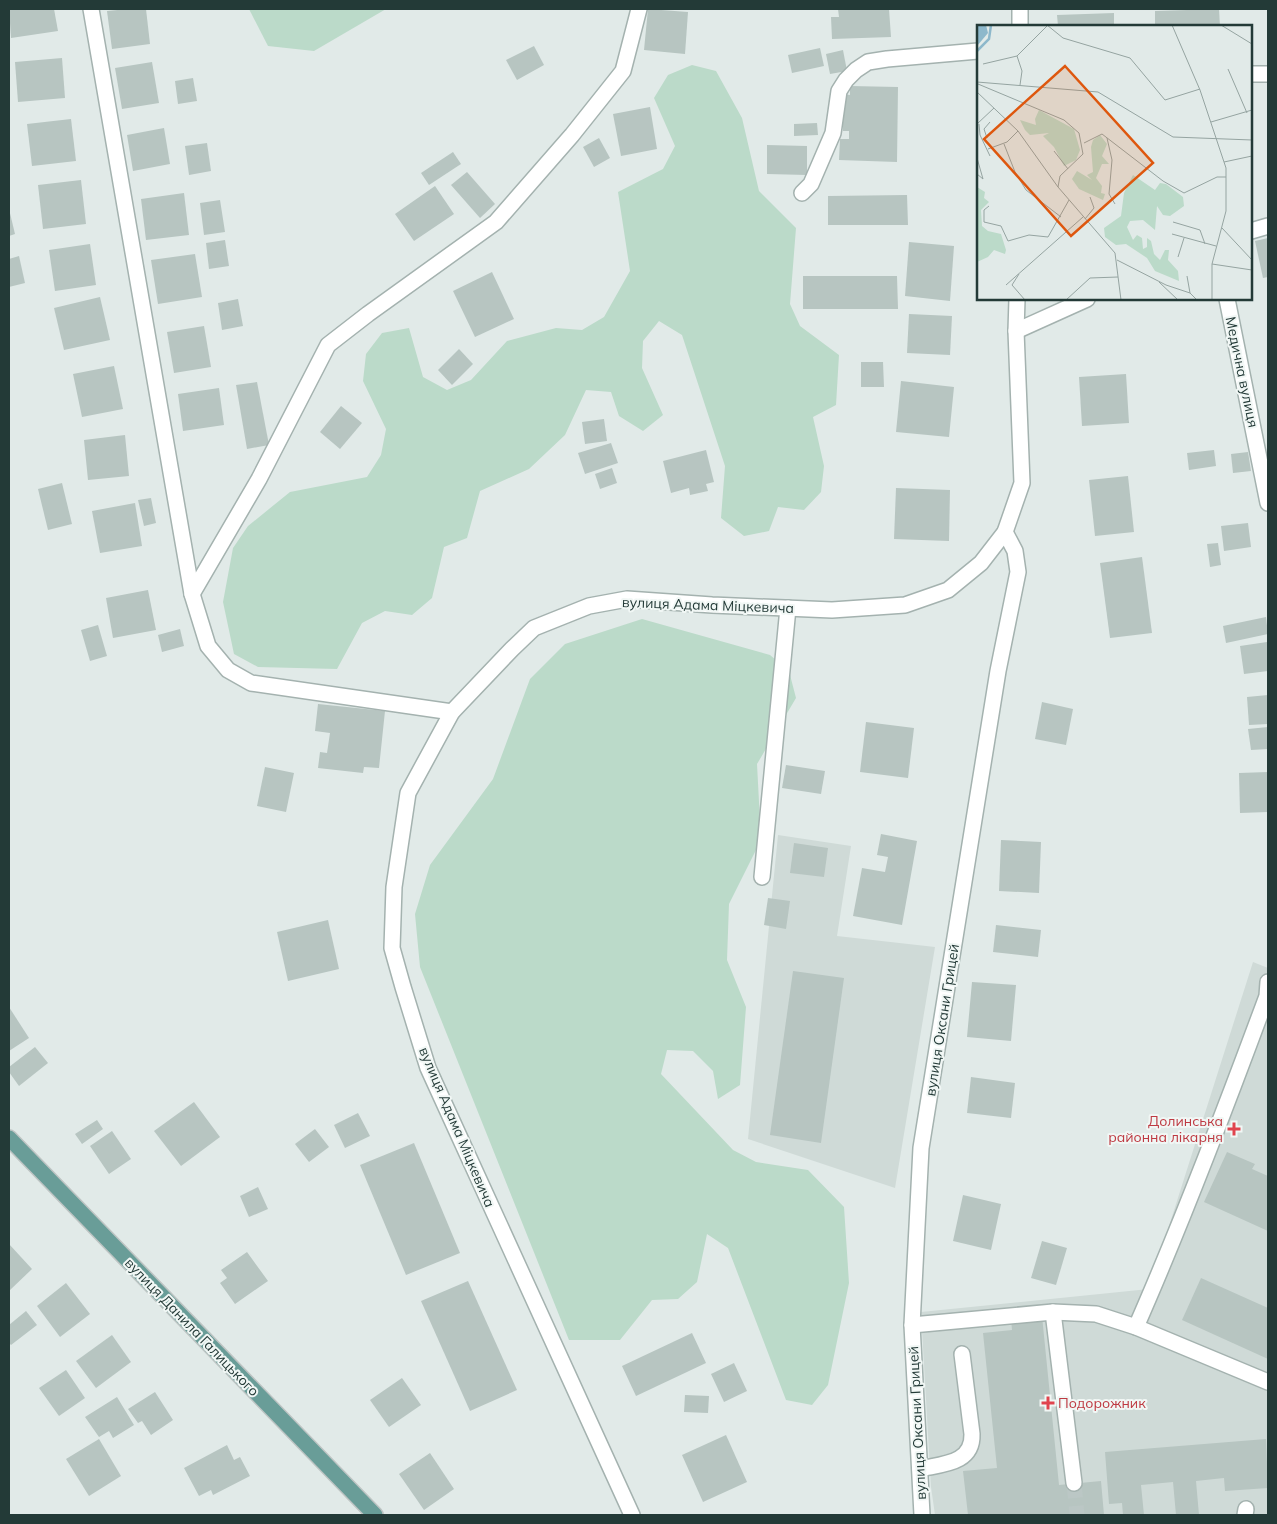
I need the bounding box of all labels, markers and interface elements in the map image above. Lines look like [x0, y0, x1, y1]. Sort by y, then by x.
inset map [977, 25, 1252, 300]
street label: Медична вулиця [1221, 315, 1263, 429]
street label: вулиця Адама Міцкевича [622, 593, 794, 617]
street label: вулиця Оксани Грицей [921, 943, 963, 1097]
street label: вулиця Адама Міцкевича [415, 1044, 499, 1210]
place label: Долинська районна лікарня [1108, 1112, 1223, 1146]
marker: Долинська районна лікарня [1227, 1122, 1241, 1136]
street label: вулиця Данила Галицького [121, 1254, 263, 1400]
street label: вулиця Оксани Грицей [904, 1346, 930, 1500]
place label: Подорожник [1058, 1394, 1146, 1412]
marker: Подорожник [1042, 1397, 1054, 1409]

